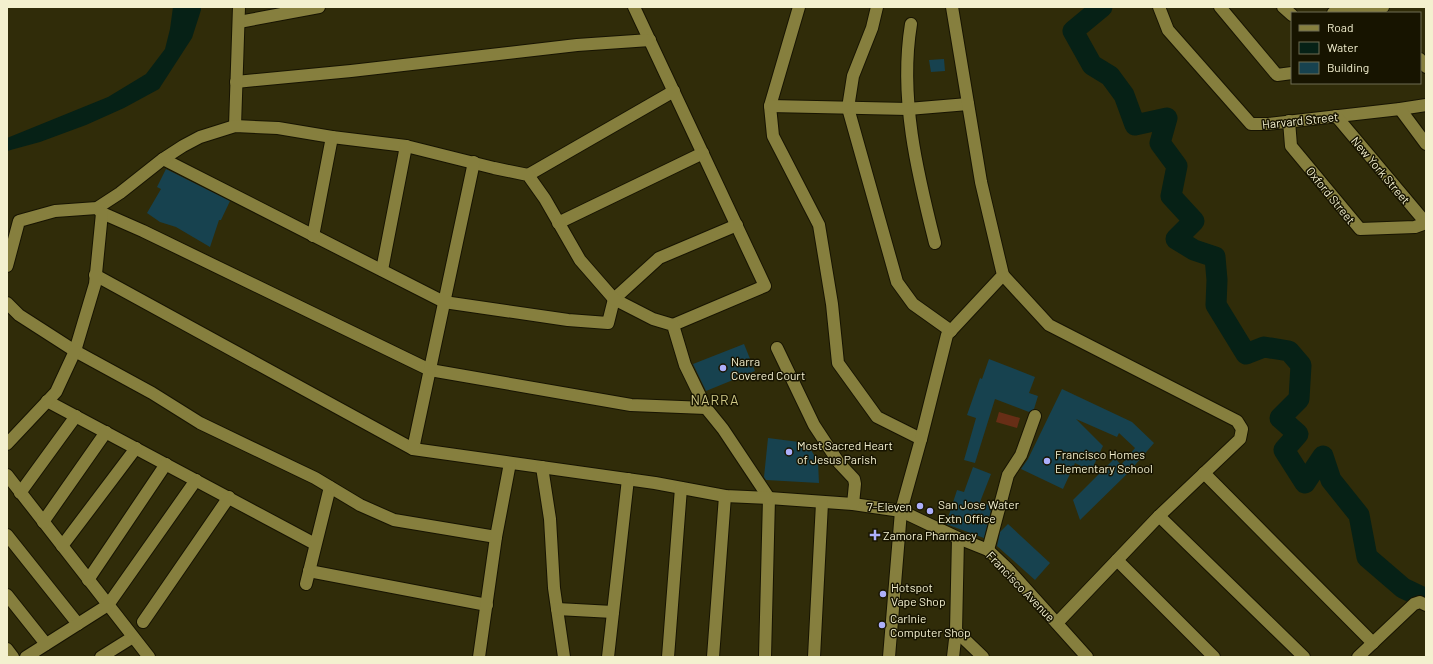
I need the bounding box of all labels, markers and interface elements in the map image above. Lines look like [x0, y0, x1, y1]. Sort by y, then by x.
legend [1291, 12, 1421, 84]
text: Road [1327, 20, 1354, 34]
text: Water [1327, 40, 1359, 54]
text: Building [1327, 60, 1369, 74]
street label: Harvard Street [1261, 109, 1339, 131]
street label: New York Street [1349, 134, 1413, 206]
street label: Oxford Street [1304, 164, 1358, 226]
place label: Narra Covered Court [731, 354, 805, 382]
marker: Narra Covered Court [718, 363, 728, 373]
district label: NARRA [690, 391, 740, 408]
place label: Most Sacred Heart of Jesus Parish [797, 438, 893, 466]
marker: Most Sacred Heart of Jesus Parish [784, 447, 794, 457]
place label: Francisco Homes Elementary School [1055, 447, 1153, 475]
marker: Francisco Homes Elementary School [1042, 456, 1052, 466]
place label: San Jose Water Extn Office [938, 497, 1020, 525]
place label: 7-Eleven [867, 499, 912, 513]
marker: 7-Eleven [915, 501, 925, 511]
marker: San Jose Water Extn Office [925, 506, 935, 516]
place label: Zamora Pharmacy [883, 528, 977, 542]
marker: Zamora Pharmacy [870, 530, 880, 540]
street label: Francisco Avenue [984, 548, 1058, 624]
place label: Hotspot Vape Shop [891, 580, 946, 608]
marker: Hotspot Vape Shop [878, 589, 888, 599]
place label: Carlnie Computer Shop [890, 611, 971, 639]
marker: Carlnie Computer Shop [877, 620, 887, 630]

